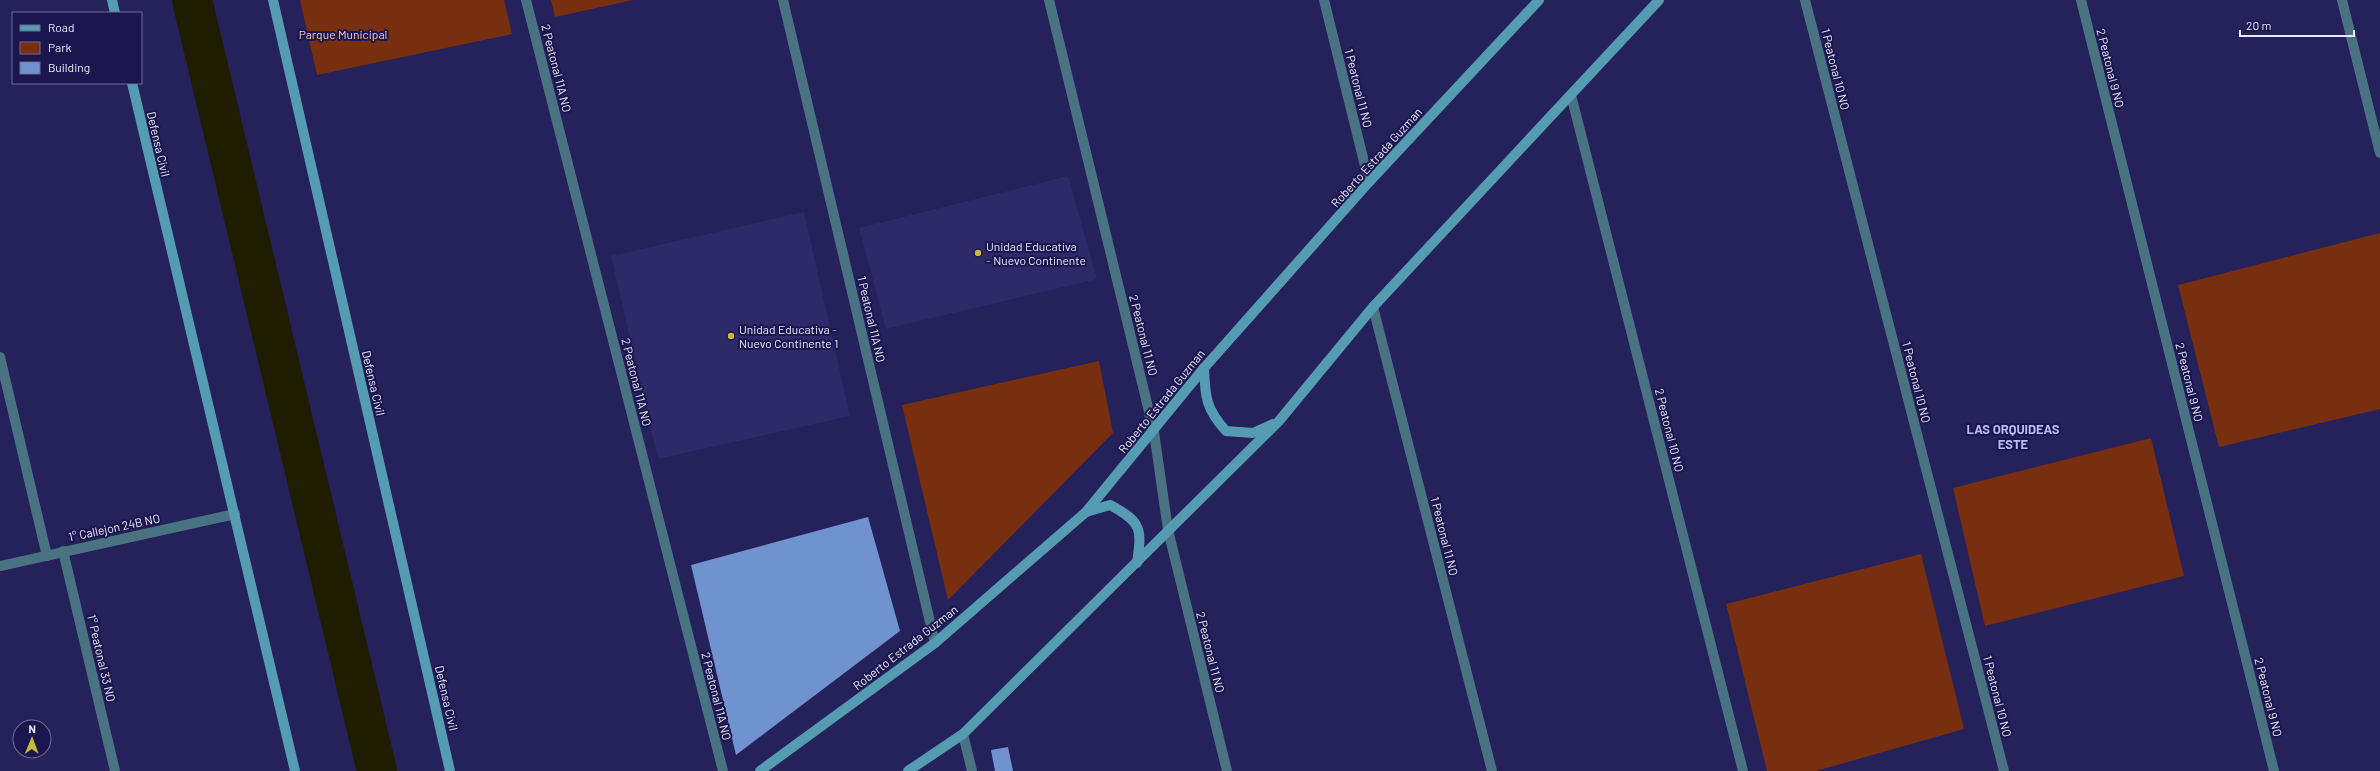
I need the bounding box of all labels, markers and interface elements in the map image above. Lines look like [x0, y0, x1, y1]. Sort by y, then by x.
legend [12, 12, 142, 84]
scale bar [2240, 12, 2354, 38]
text: 20 m [2246, 18, 2272, 32]
text: Road [48, 20, 75, 34]
street label: 2 Peatonal 11A NO [539, 22, 575, 114]
park label: Parque Municipal [299, 27, 387, 41]
street label: 1 Peatonal 10 NO [1819, 27, 1853, 111]
street label: 2 Peatonal 9 NO [2094, 27, 2128, 109]
text: Park [48, 40, 72, 54]
street label: 1 Peatonal 11 NO [1342, 47, 1376, 129]
text: Building [48, 60, 90, 74]
street label: Roberto Estrada Guzman [1328, 104, 1424, 210]
street label: Defensa Civil [145, 110, 173, 178]
place label: Unidad Educativa - Nuevo Continente [986, 239, 1086, 267]
marker: Unidad Educativa - Nuevo Continente [973, 248, 983, 258]
street label: 1 Peatonal 11A NO [855, 275, 889, 363]
street label: 2 Peatonal 11 NO [1127, 293, 1161, 377]
place label: Unidad Educativa - Nuevo Continente 1 [739, 322, 838, 350]
marker: Unidad Educativa - Nuevo Continente 1 [726, 331, 736, 341]
street label: 2 Peatonal 11A NO [619, 336, 655, 428]
street label: 1 Peatonal 10 NO [1900, 340, 1934, 424]
street label: 2 Peatonal 9 NO [2173, 341, 2207, 423]
street label: Roberto Estrada Guzman [1115, 346, 1207, 456]
street label: Defensa Civil [360, 349, 388, 417]
street label: 2 Peatonal 10 NO [1653, 387, 1687, 473]
district label: LAS ORQUIDEAS ESTE [1966, 421, 2060, 452]
street label: 1 Peatonal 11 NO [1428, 495, 1462, 577]
street label: 1° Callejon 24B NO [67, 510, 161, 544]
street label: Roberto Estrada Guzman [850, 602, 960, 692]
street label: 2 Peatonal 11 NO [1194, 610, 1228, 694]
street label: 1° Peatonal 33 NO [85, 613, 119, 703]
street label: 2 Peatonal 11A NO [699, 650, 735, 742]
street label: 1 Peatonal 10 NO [1981, 654, 2015, 738]
street label: 2 Peatonal 9 NO [2252, 656, 2286, 738]
street label: Defensa Civil [433, 664, 461, 732]
north arrow [12, 719, 52, 759]
text: N [28, 722, 36, 735]

